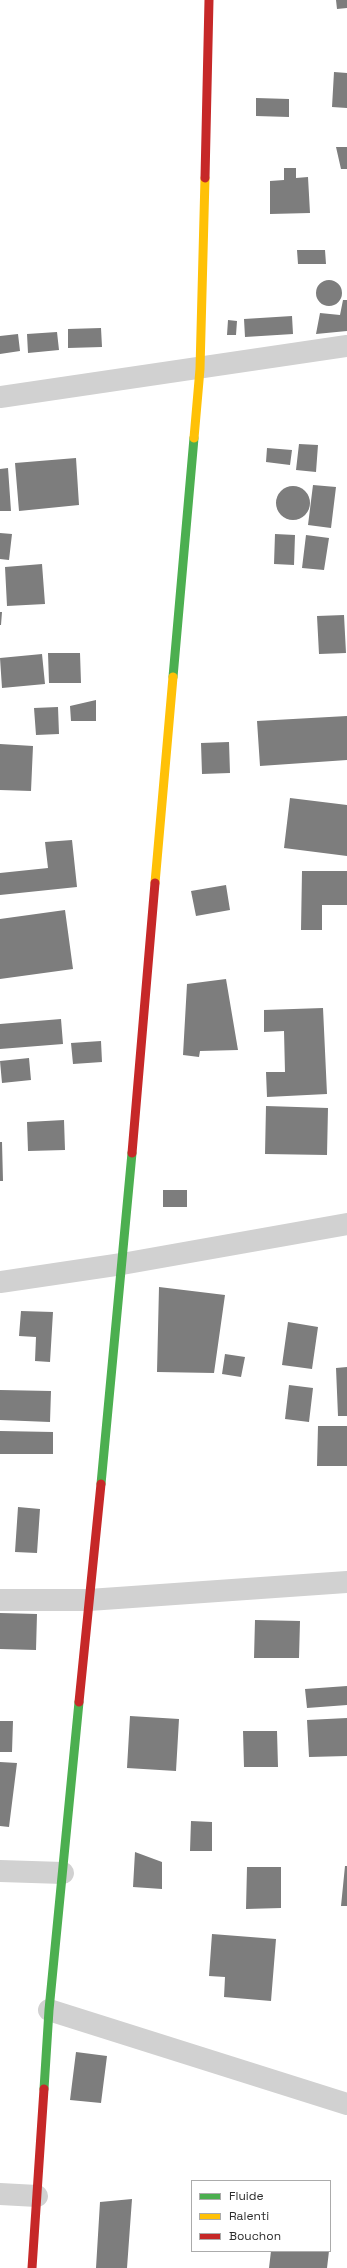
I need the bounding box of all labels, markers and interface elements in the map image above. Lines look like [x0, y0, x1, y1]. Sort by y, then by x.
legend [191, 2180, 331, 2252]
text: Fluide [229, 2188, 264, 2204]
text: Ralenti [229, 2208, 269, 2224]
text: Bouchon [229, 2228, 281, 2244]

